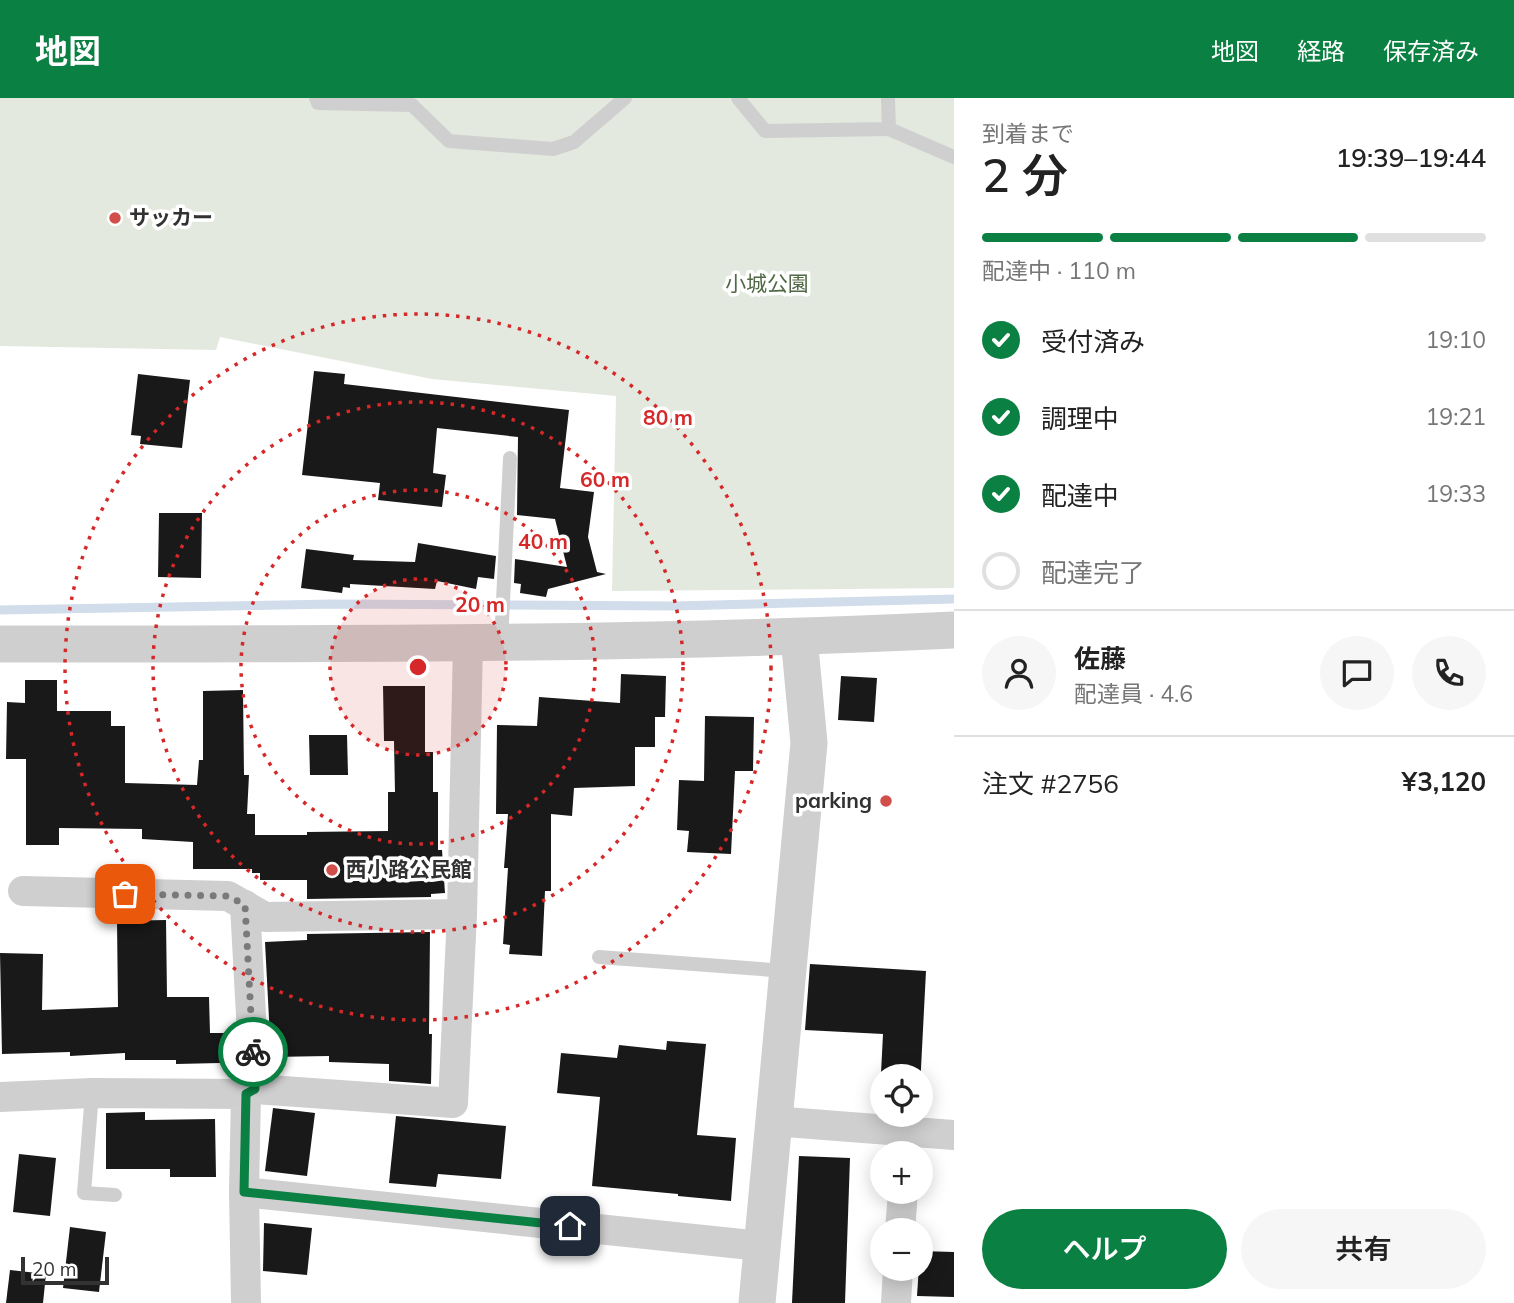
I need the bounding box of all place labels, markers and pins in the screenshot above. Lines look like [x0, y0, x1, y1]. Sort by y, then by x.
place label: サッカー [129, 204, 213, 230]
marker: サッカー [107, 210, 123, 226]
centre of rings [406, 655, 430, 679]
place label: parking [795, 787, 872, 813]
marker: parking [878, 793, 894, 809]
place label: 西小路公民館 [346, 856, 472, 882]
marker: 西小路公民館 [324, 862, 340, 878]
pin [95, 864, 155, 924]
pin [540, 1196, 600, 1256]

